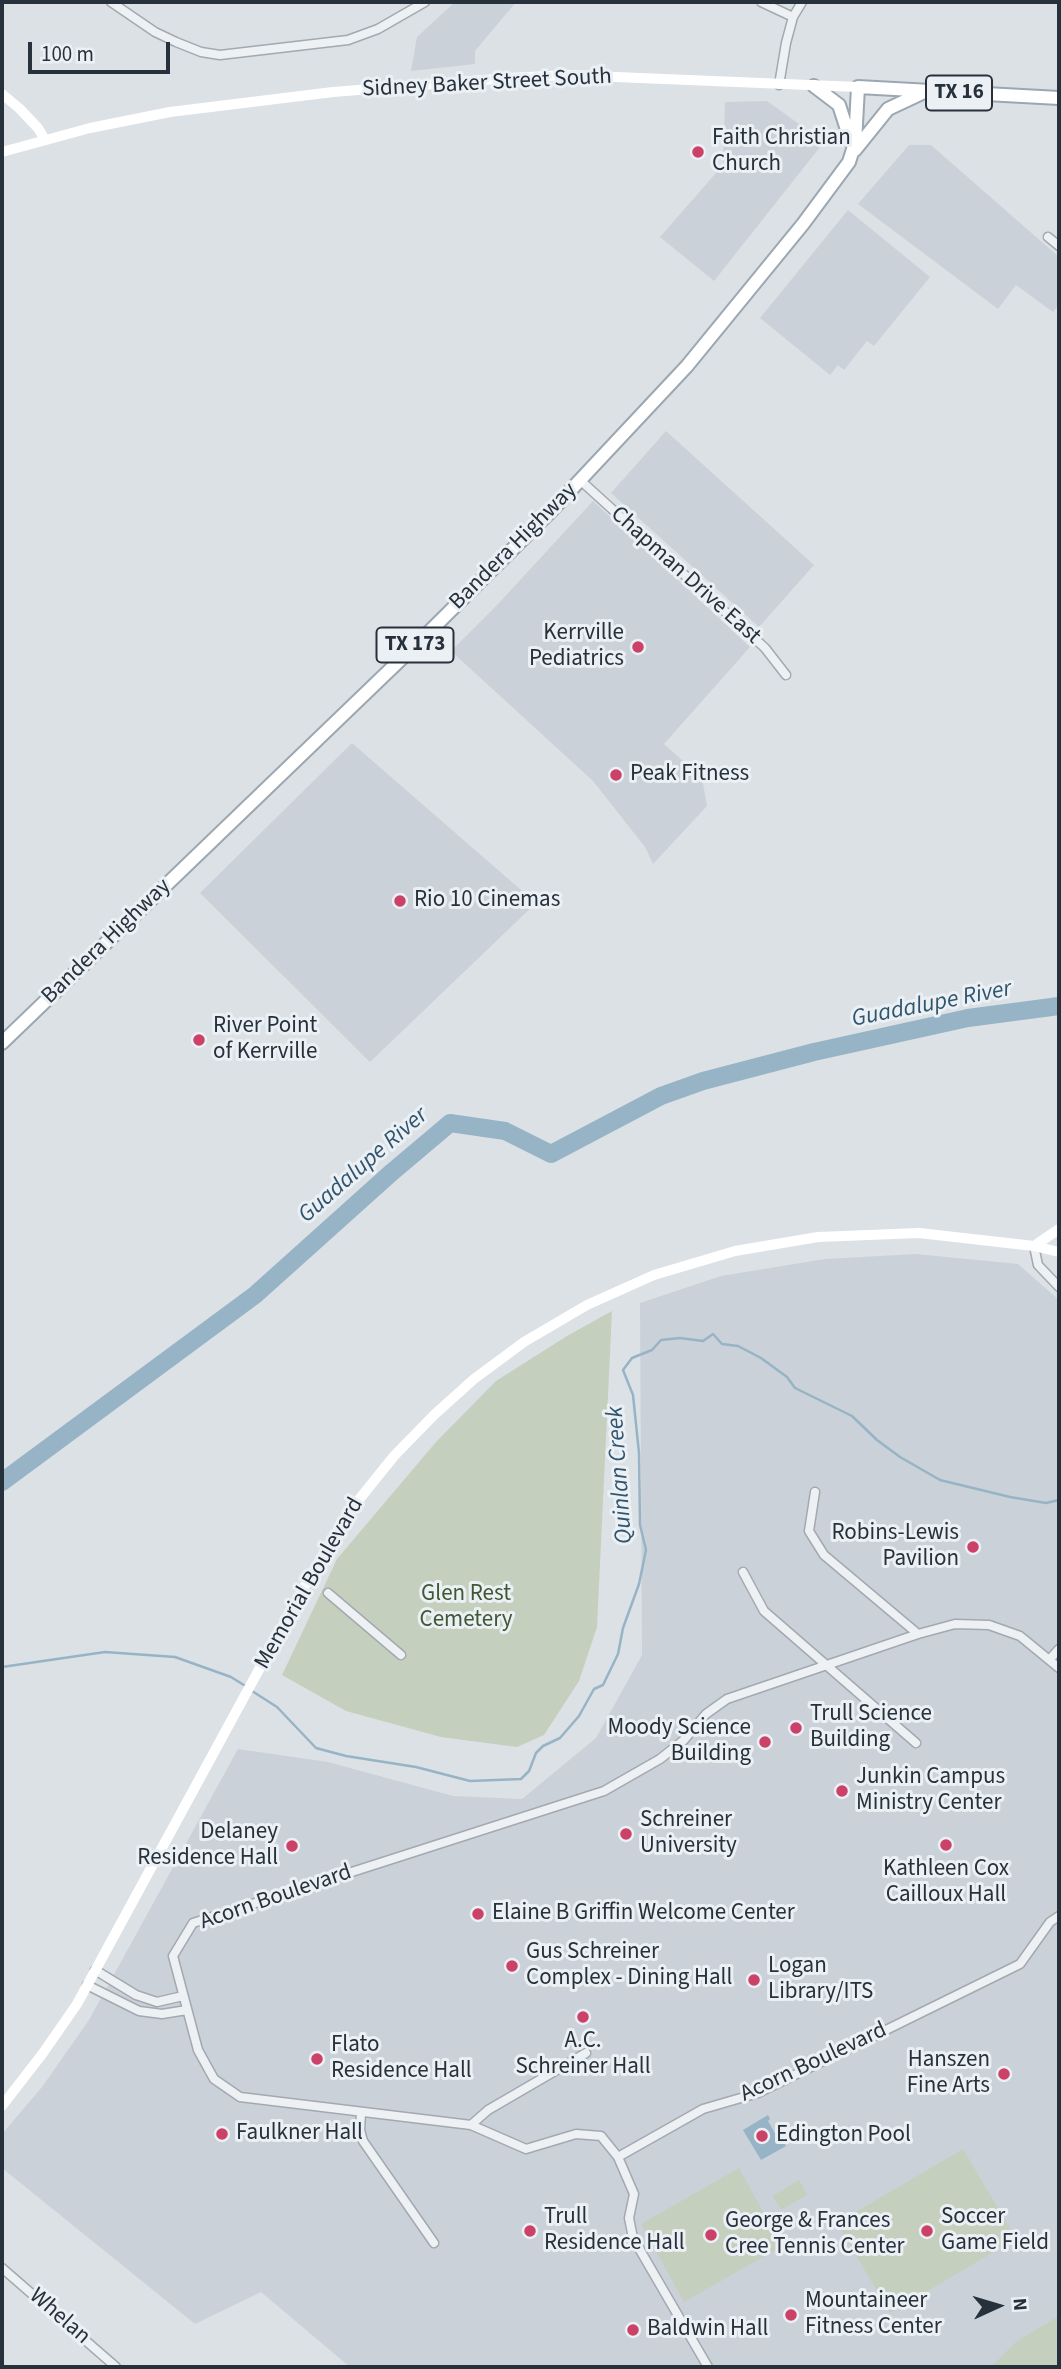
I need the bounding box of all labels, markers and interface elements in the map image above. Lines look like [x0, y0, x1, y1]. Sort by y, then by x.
scale bar [32, 28, 173, 72]
text: 100 m [41, 39, 94, 69]
street label: Sidney Baker Street South [361, 64, 613, 104]
road number: TX 16 [926, 76, 992, 110]
place label: Faith Christian Church [712, 125, 851, 179]
marker: Faith Christian Church [690, 144, 706, 160]
street label: Bandera Highway [445, 478, 583, 616]
street label: Chapman Drive East [604, 501, 766, 651]
place label: Kerrville Pediatrics [529, 620, 624, 674]
road number: TX 173 [376, 628, 453, 662]
marker: Kerrville Pediatrics [630, 639, 646, 655]
place label: Peak Fitness [630, 761, 749, 789]
marker: Peak Fitness [608, 767, 624, 783]
street label: Bandera Highway [37, 873, 177, 1011]
place label: Rio 10 Cinemas [414, 887, 560, 915]
marker: Rio 10 Cinemas [392, 893, 408, 909]
water label: Guadalupe River [850, 975, 1014, 1035]
place label: River Point of Kerrville [213, 1013, 317, 1067]
marker: River Point of Kerrville [191, 1032, 207, 1048]
water label: Guadalupe River [293, 1102, 435, 1230]
water label: Quinlan Creek [602, 1405, 640, 1545]
street label: Memorial Boulevard [250, 1493, 370, 1675]
place label: Robins-Lewis Pavilion [831, 1520, 959, 1574]
marker: Robins-Lewis Pavilion [965, 1539, 981, 1555]
park label: Glen Rest Cemetery [420, 1581, 512, 1635]
place label: Trull Science Building [810, 1701, 932, 1755]
place label: Moody Science Building [607, 1715, 751, 1769]
marker: Trull Science Building [788, 1720, 804, 1736]
marker: Moody Science Building [757, 1734, 773, 1750]
place label: Junkin Campus Ministry Center [856, 1764, 1005, 1818]
marker: Junkin Campus Ministry Center [834, 1783, 850, 1799]
place label: Schreiner University [640, 1807, 737, 1861]
place label: Delaney Residence Hall [137, 1819, 278, 1873]
marker: Schreiner University [618, 1826, 634, 1842]
marker: Kathleen Cox Cailloux Hall [938, 1837, 954, 1853]
marker: Delaney Residence Hall [284, 1838, 300, 1854]
place label: Kathleen Cox Cailloux Hall [883, 1856, 1009, 1910]
street label: Acorn Boulevard [197, 1859, 355, 1937]
place label: Elaine B Griffin Welcome Center [492, 1900, 795, 1928]
marker: Elaine B Griffin Welcome Center [470, 1906, 486, 1922]
place label: Gus Schreiner Complex - Dining Hall [526, 1939, 732, 1993]
place label: Logan Library/ITS [768, 1953, 873, 2007]
marker: Gus Schreiner Complex - Dining Hall [504, 1958, 520, 1974]
marker: Logan Library/ITS [746, 1972, 762, 1988]
marker: A.C. Schreiner Hall [575, 2009, 591, 2025]
street label: Acorn Boulevard [736, 2017, 892, 2109]
place label: A.C. Schreiner Hall [516, 2028, 650, 2082]
place label: Flato Residence Hall [331, 2032, 472, 2086]
place label: Hanszen Fine Arts [907, 2047, 990, 2101]
marker: Flato Residence Hall [309, 2051, 325, 2067]
marker: Hanszen Fine Arts [996, 2066, 1012, 2082]
place label: Faulkner Hall [236, 2120, 363, 2148]
place label: Edington Pool [776, 2122, 911, 2150]
marker: Faulkner Hall [214, 2126, 230, 2142]
marker: Edington Pool [754, 2128, 770, 2144]
place label: Trull Residence Hall [544, 2204, 685, 2258]
place label: Soccer Game Field [941, 2204, 1049, 2258]
place label: George & Frances Cree Tennis Center [725, 2208, 905, 2262]
marker: Trull Residence Hall [522, 2223, 538, 2239]
marker: Soccer Game Field [919, 2223, 935, 2239]
marker: George & Frances Cree Tennis Center [703, 2227, 719, 2243]
north arrow [963, 2271, 1033, 2341]
street label: Whelan [23, 2283, 95, 2351]
place label: Mountaineer Fitness Center [805, 2288, 942, 2342]
text: N [1006, 2297, 1033, 2312]
marker: Mountaineer Fitness Center [783, 2307, 799, 2323]
place label: Baldwin Hall [647, 2316, 768, 2344]
marker: Baldwin Hall [625, 2322, 641, 2338]

